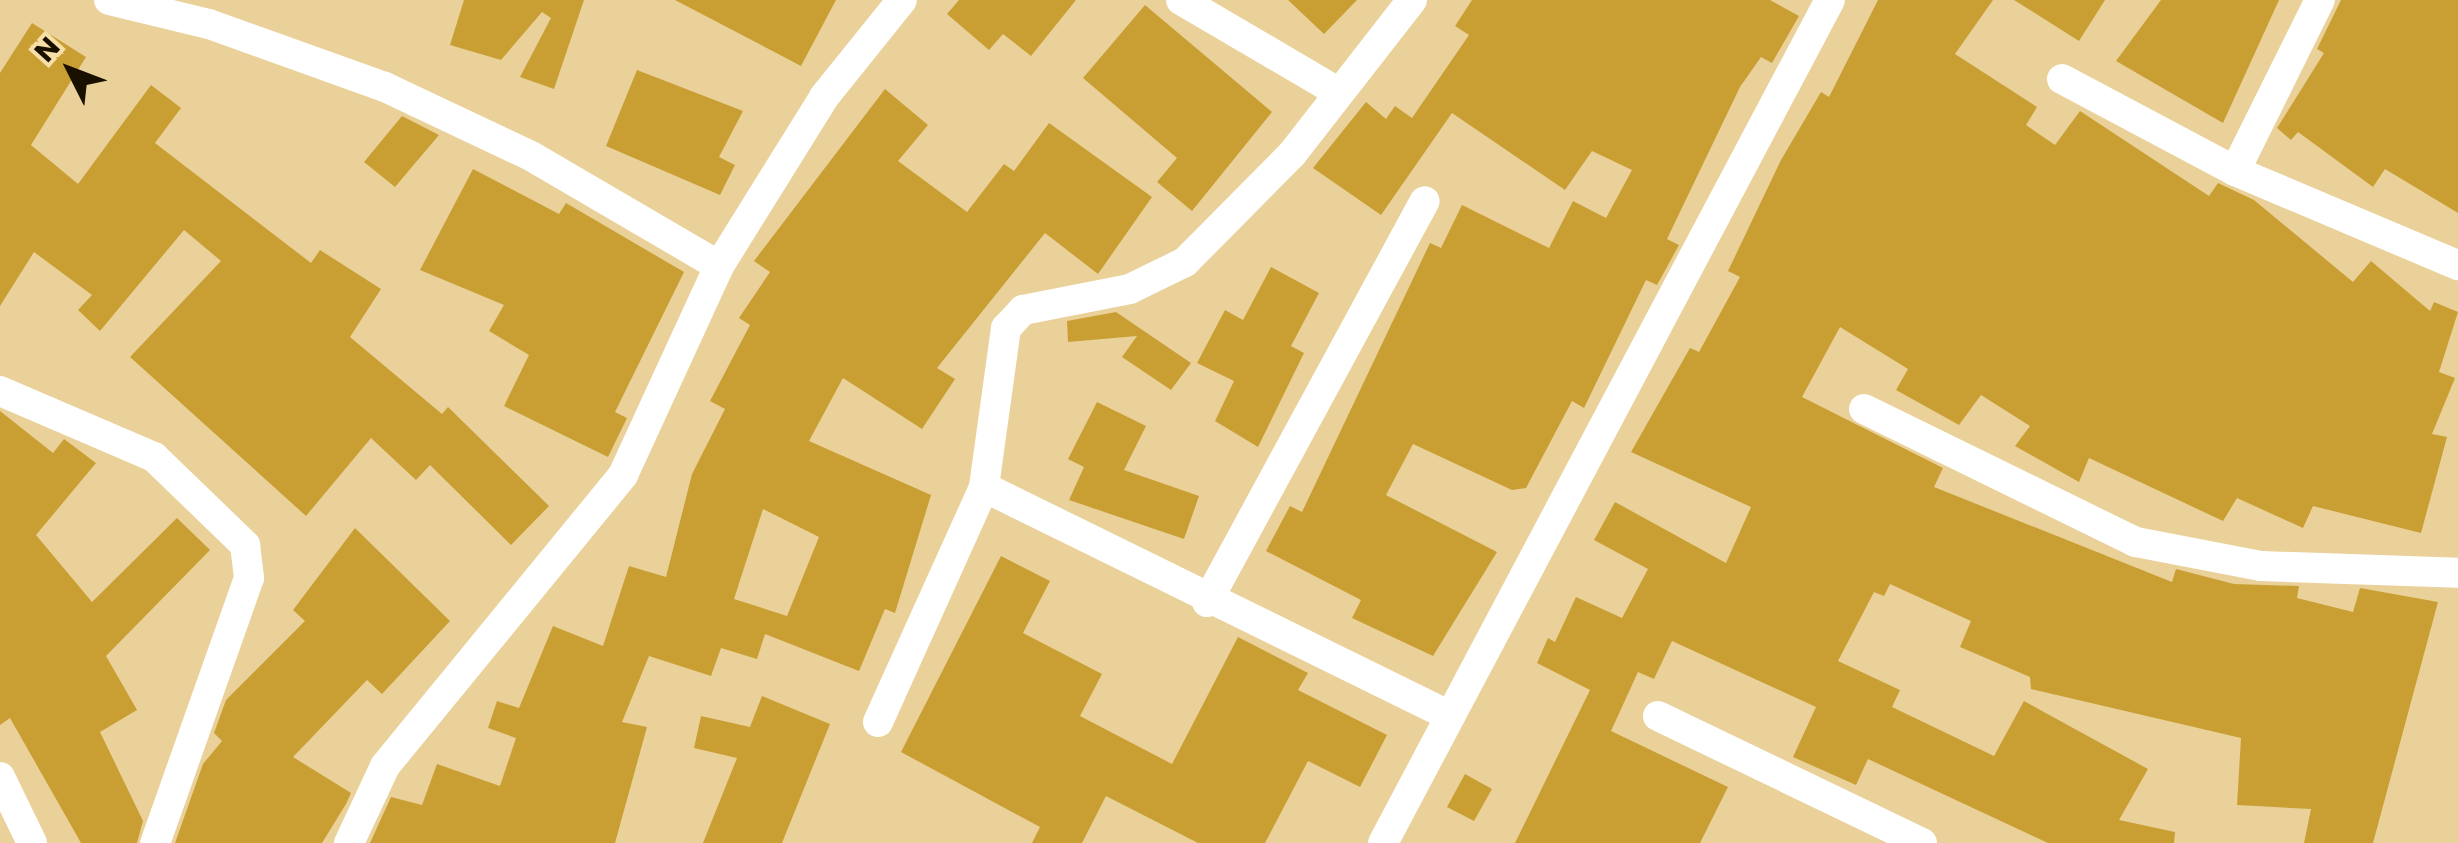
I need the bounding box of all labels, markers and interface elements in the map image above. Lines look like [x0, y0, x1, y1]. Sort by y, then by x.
north arrow [20, 20, 120, 120]
text: N [26, 29, 69, 70]

